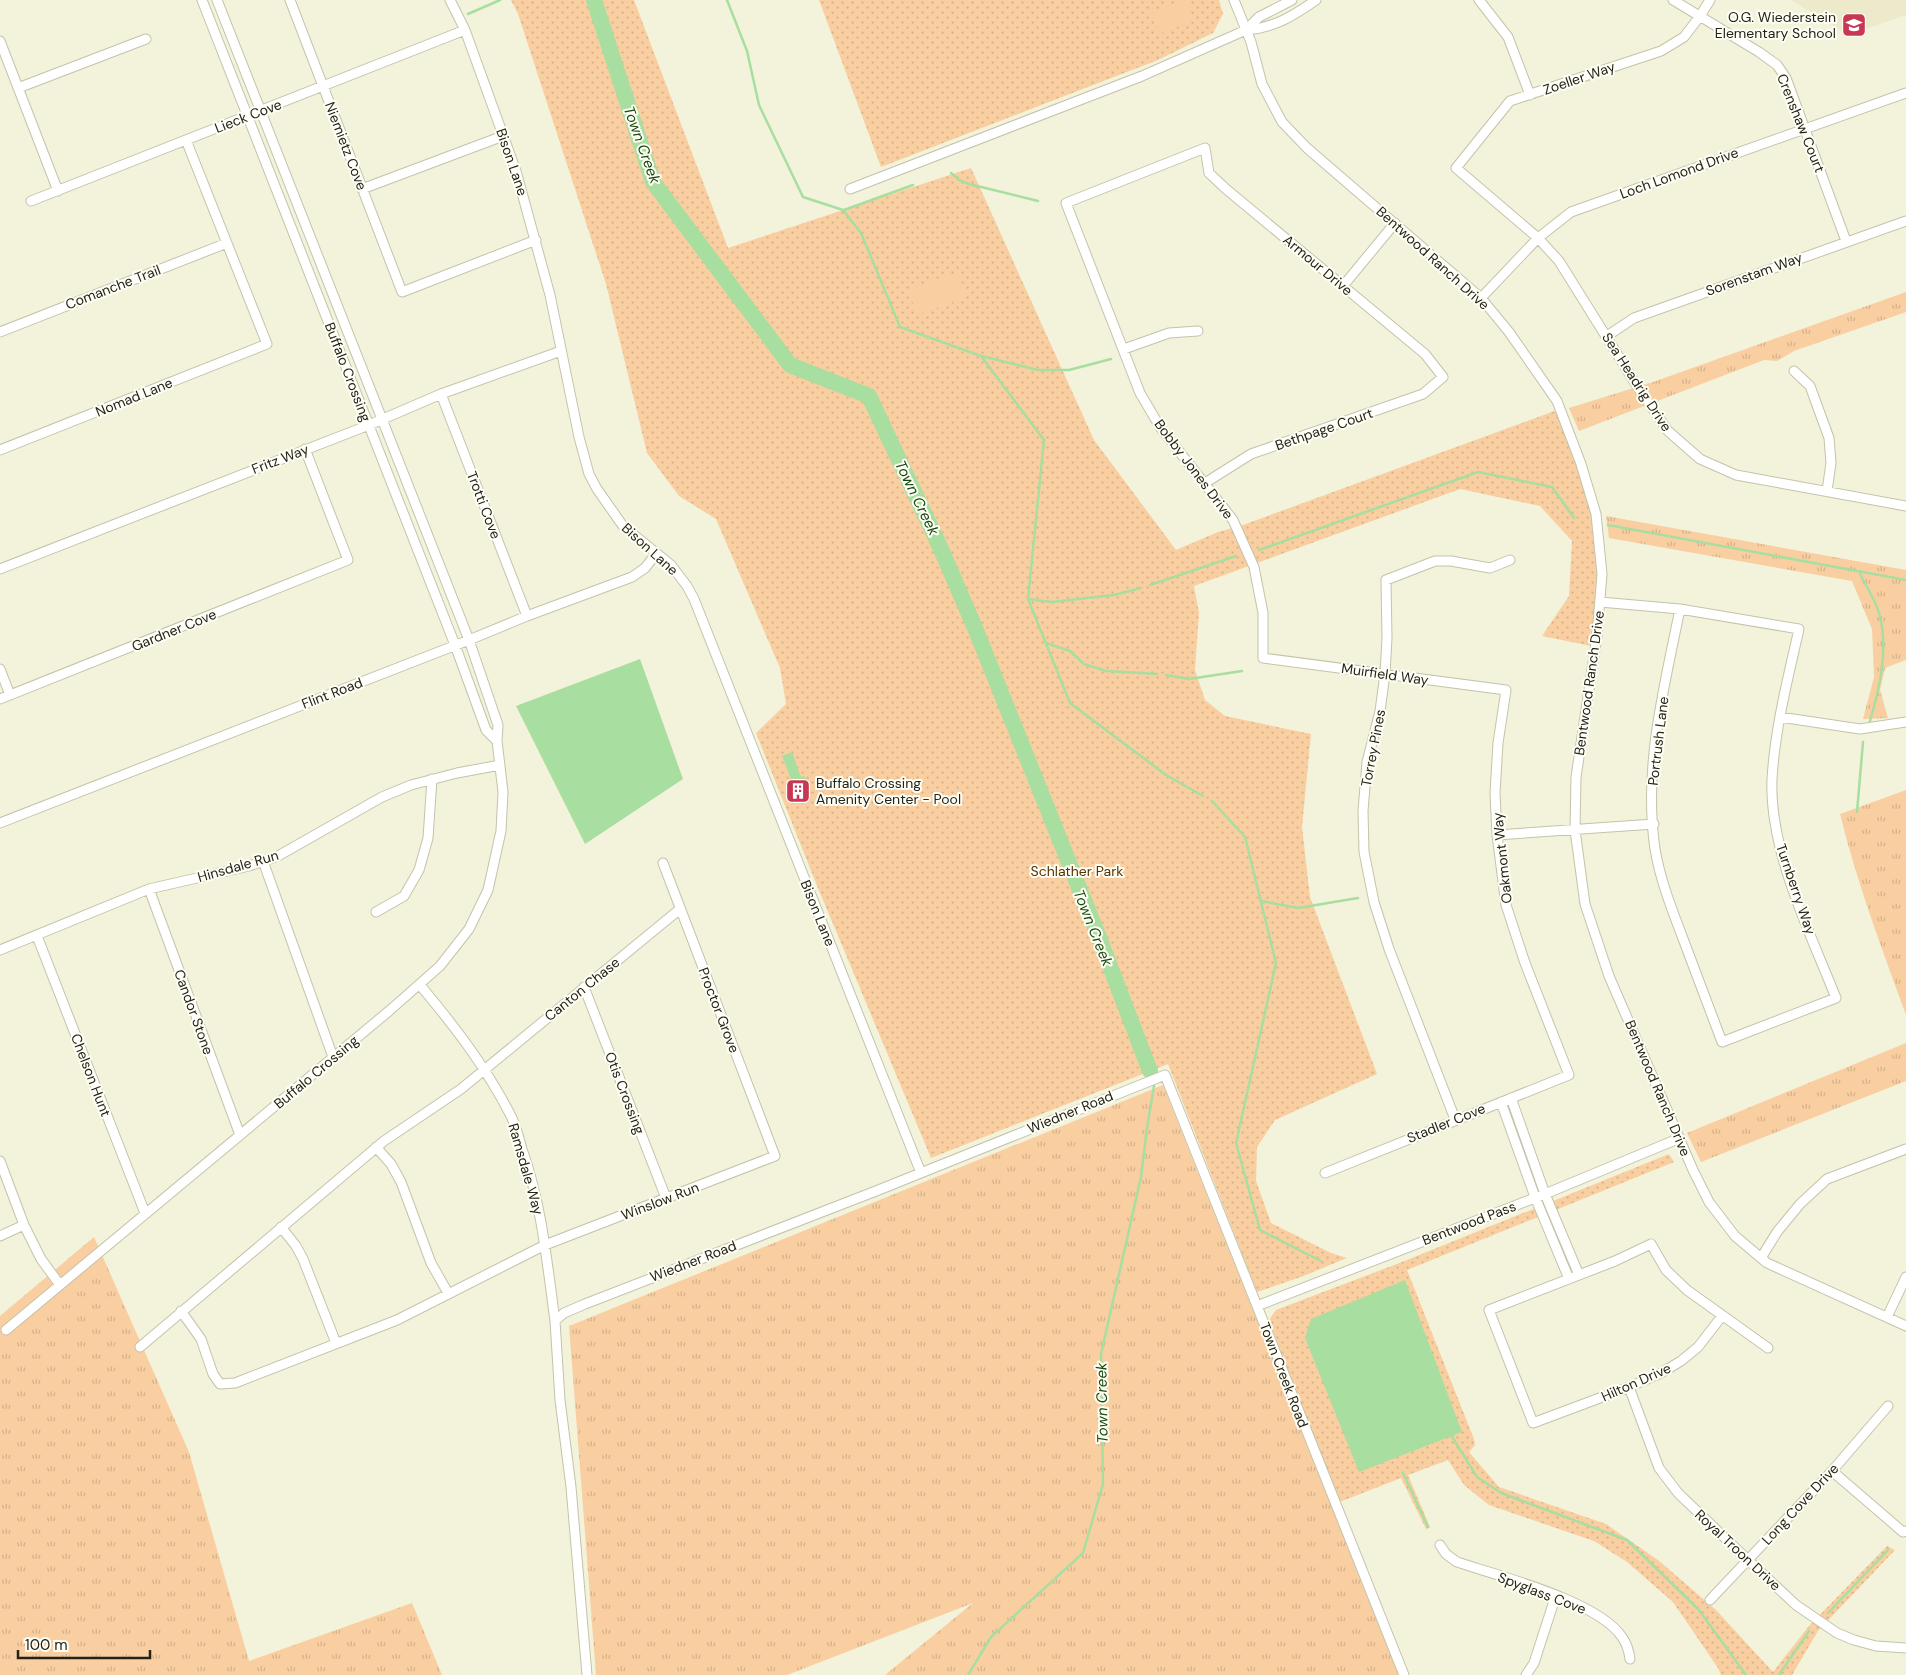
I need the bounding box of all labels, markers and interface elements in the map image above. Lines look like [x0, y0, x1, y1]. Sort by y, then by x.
place label: O.G. Wiederstein Elementary School [1715, 8, 1836, 42]
school or university icon: O.G. Wiederstein Elementary School [1841, 12, 1867, 38]
street label: Zoeller Way [1541, 57, 1618, 99]
street label: Crenshaw Court [1773, 71, 1829, 175]
street label: Lieck Cove [212, 95, 284, 137]
street label: Niemietz Cove [321, 99, 371, 193]
water label: Town Creek [619, 103, 665, 187]
street label: Bison Lane [492, 126, 532, 198]
street label: Loch Lomond Drive [1617, 143, 1741, 203]
street label: Bentwood Ranch Drive [1373, 202, 1493, 314]
street label: Armour Drive [1280, 231, 1356, 299]
street label: Sorenstam Way [1703, 248, 1805, 300]
street label: Comanche Trail [63, 261, 163, 313]
street label: Buffalo Crossing [321, 320, 375, 424]
street label: Sea Headrig Drive [1598, 329, 1676, 435]
street label: Nomad Lane [93, 373, 175, 421]
street label: Bethpage Court [1273, 404, 1375, 454]
street label: Bobby Jones Drive [1151, 415, 1237, 523]
street label: Fritz Way [249, 440, 311, 478]
water label: Town Creek [890, 457, 944, 539]
street label: Trotti Cove [463, 469, 505, 541]
street label: Bison Lane [618, 519, 682, 579]
street label: Gardner Cove [129, 605, 219, 655]
street label: Bentwood Ranch Drive [1570, 609, 1608, 757]
street label: Muirfield Way [1340, 659, 1430, 689]
street label: Flint Road [299, 673, 365, 713]
street label: Portrush Lane [1644, 695, 1672, 787]
street label: Torrey Pines [1357, 708, 1389, 788]
place label: Buffalo Crossing Amenity Center - Pool [816, 774, 961, 808]
building icon: Buffalo Crossing Amenity Center - Pool [785, 778, 811, 804]
street label: Oakmont Way [1488, 811, 1516, 904]
street label: Turnberry Way [1772, 841, 1820, 937]
street label: Hinsdale Run [195, 846, 281, 886]
park label: Schlather Park [1031, 862, 1123, 880]
street label: Bison Lane [797, 877, 839, 949]
water label: Town Creek [1069, 887, 1118, 970]
street label: Canton Chase [541, 953, 623, 1025]
street label: Proctor Grove [694, 965, 744, 1055]
street label: Candor Stone [170, 967, 218, 1057]
street label: Bentwood Ranch Drive [1621, 1017, 1695, 1159]
street label: Chelson Hunt [67, 1031, 115, 1119]
street label: Buffalo Crossing [270, 1031, 362, 1113]
street label: Otis Crossing [601, 1049, 649, 1137]
street label: Wiedner Road [1024, 1087, 1116, 1137]
street label: Stadler Cove [1404, 1099, 1488, 1147]
street label: Ramsdale Way [504, 1121, 548, 1217]
street label: Winslow Run [619, 1178, 701, 1224]
street label: Bentwood Pass [1420, 1197, 1518, 1249]
street label: Wiedner Road [647, 1236, 739, 1286]
street label: Town Creek Road [1256, 1320, 1312, 1430]
street label: Hilton Drive [1598, 1359, 1674, 1405]
water label: Town Creek [1091, 1362, 1113, 1444]
street label: Long Cove Drive [1758, 1460, 1842, 1548]
street label: Royal Troon Drive [1691, 1506, 1785, 1594]
street label: Spyglass Cove [1495, 1568, 1589, 1618]
scale bar [18, 1628, 150, 1660]
text: 100 m [25, 1635, 68, 1655]

